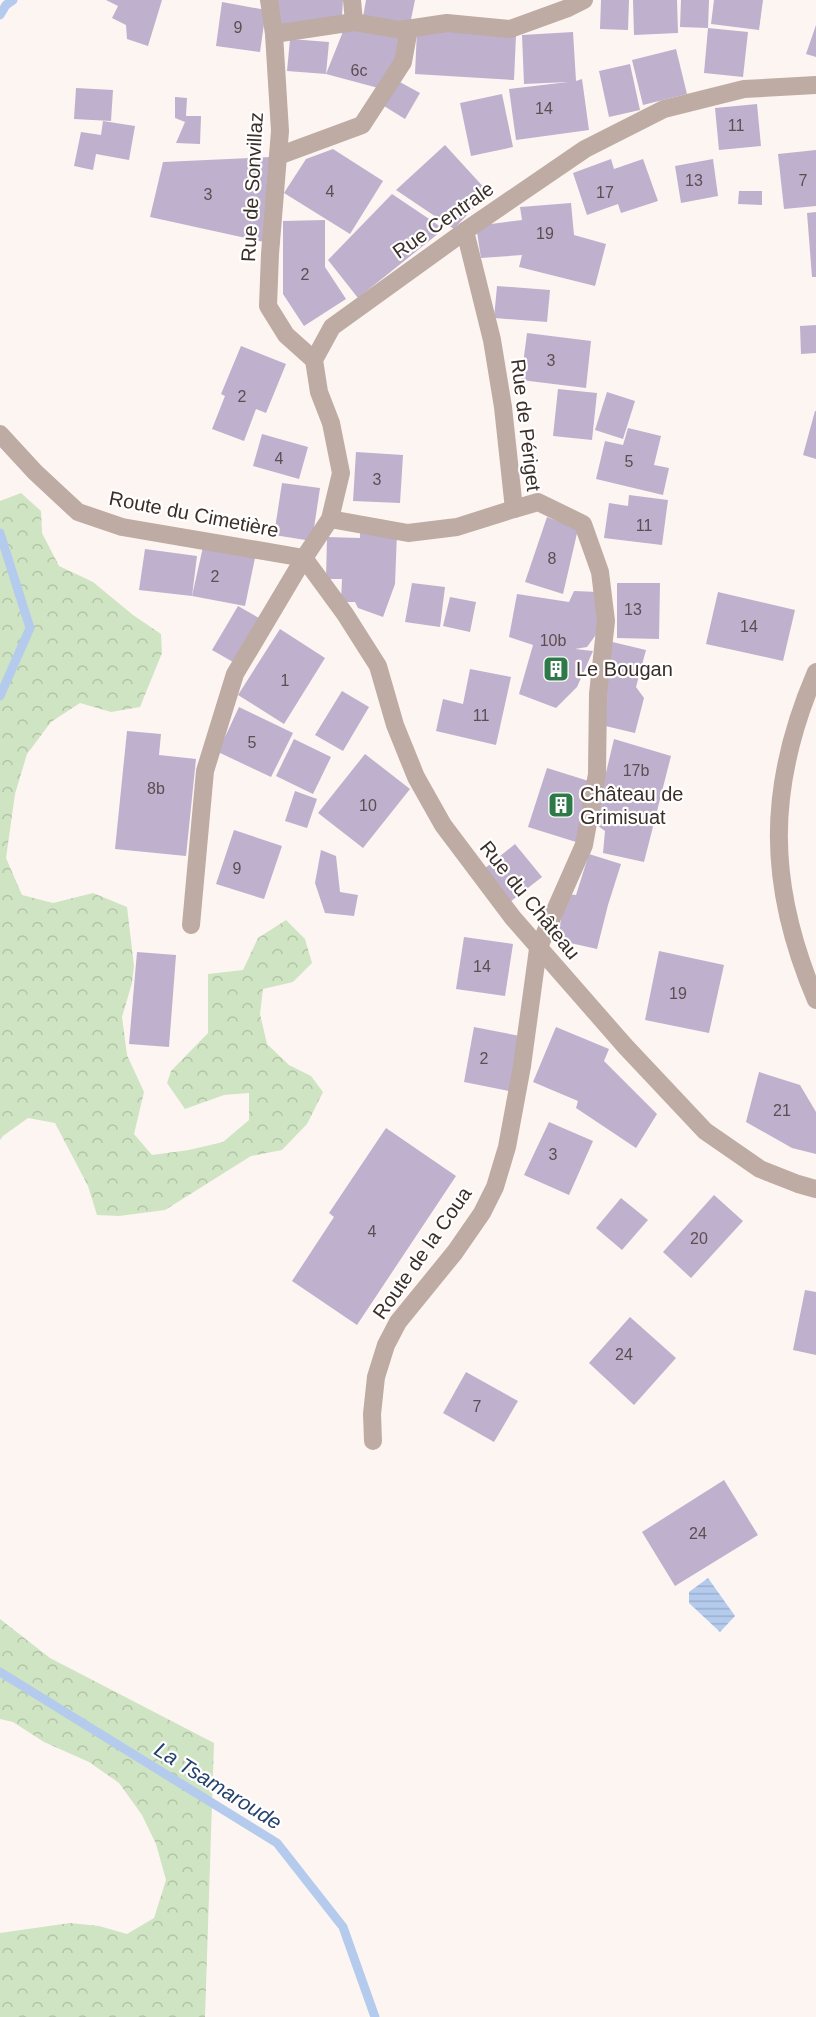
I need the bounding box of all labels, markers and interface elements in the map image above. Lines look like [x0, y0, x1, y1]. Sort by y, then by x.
house number: 9 [234, 19, 243, 36]
house number: 6c [351, 62, 367, 79]
house number: 14 [535, 100, 553, 117]
street label: Rue de Sonvillaz [237, 111, 267, 263]
house number: 11 [728, 117, 744, 134]
house number: 13 [685, 172, 703, 189]
house number: 7 [799, 172, 808, 189]
street label: Rue Centrale [388, 177, 498, 263]
house number: 4 [326, 183, 335, 200]
house number: 17 [596, 184, 614, 201]
house number: 3 [204, 186, 213, 203]
house number: 19 [536, 225, 554, 242]
house number: 2 [301, 266, 310, 283]
house number: 3 [547, 352, 556, 369]
street label: Rue de Périget [507, 357, 545, 493]
house number: 2 [238, 388, 247, 405]
house number: 4 [275, 450, 284, 467]
house number: 5 [625, 453, 634, 470]
house number: 3 [373, 471, 382, 488]
street label: Route du Cimetière [107, 487, 281, 541]
house number: 11 [636, 517, 652, 534]
house number: 8 [548, 550, 557, 567]
house number: 2 [211, 568, 220, 585]
house number: 13 [624, 601, 642, 618]
house number: 14 [740, 618, 758, 635]
house number: 10b [540, 632, 566, 649]
building icon: Le Bougan [541, 654, 571, 684]
place label: Le Bougan [576, 658, 673, 680]
house number: 1 [281, 672, 290, 689]
house number: 11 [473, 707, 489, 724]
house number: 5 [248, 734, 257, 751]
house number: 17b [623, 762, 649, 779]
house number: 8b [147, 780, 165, 797]
place label: Château de Grimisuat [580, 783, 683, 828]
building icon: Château de Grimisuat [546, 790, 576, 820]
house number: 10 [359, 797, 377, 814]
street label: Rue du Château [476, 836, 584, 964]
house number: 9 [233, 860, 242, 877]
house number: 14 [473, 958, 491, 975]
house number: 19 [669, 985, 687, 1002]
house number: 2 [480, 1050, 489, 1067]
house number: 21 [773, 1102, 791, 1119]
house number: 3 [549, 1146, 558, 1163]
street label: Route de la Coua [368, 1182, 476, 1323]
house number: 4 [368, 1223, 377, 1240]
house number: 20 [690, 1230, 708, 1247]
house number: 24 [615, 1346, 633, 1363]
house number: 7 [473, 1398, 482, 1415]
house number: 24 [689, 1525, 707, 1542]
water label: La Tsamaroude [151, 1737, 286, 1834]

